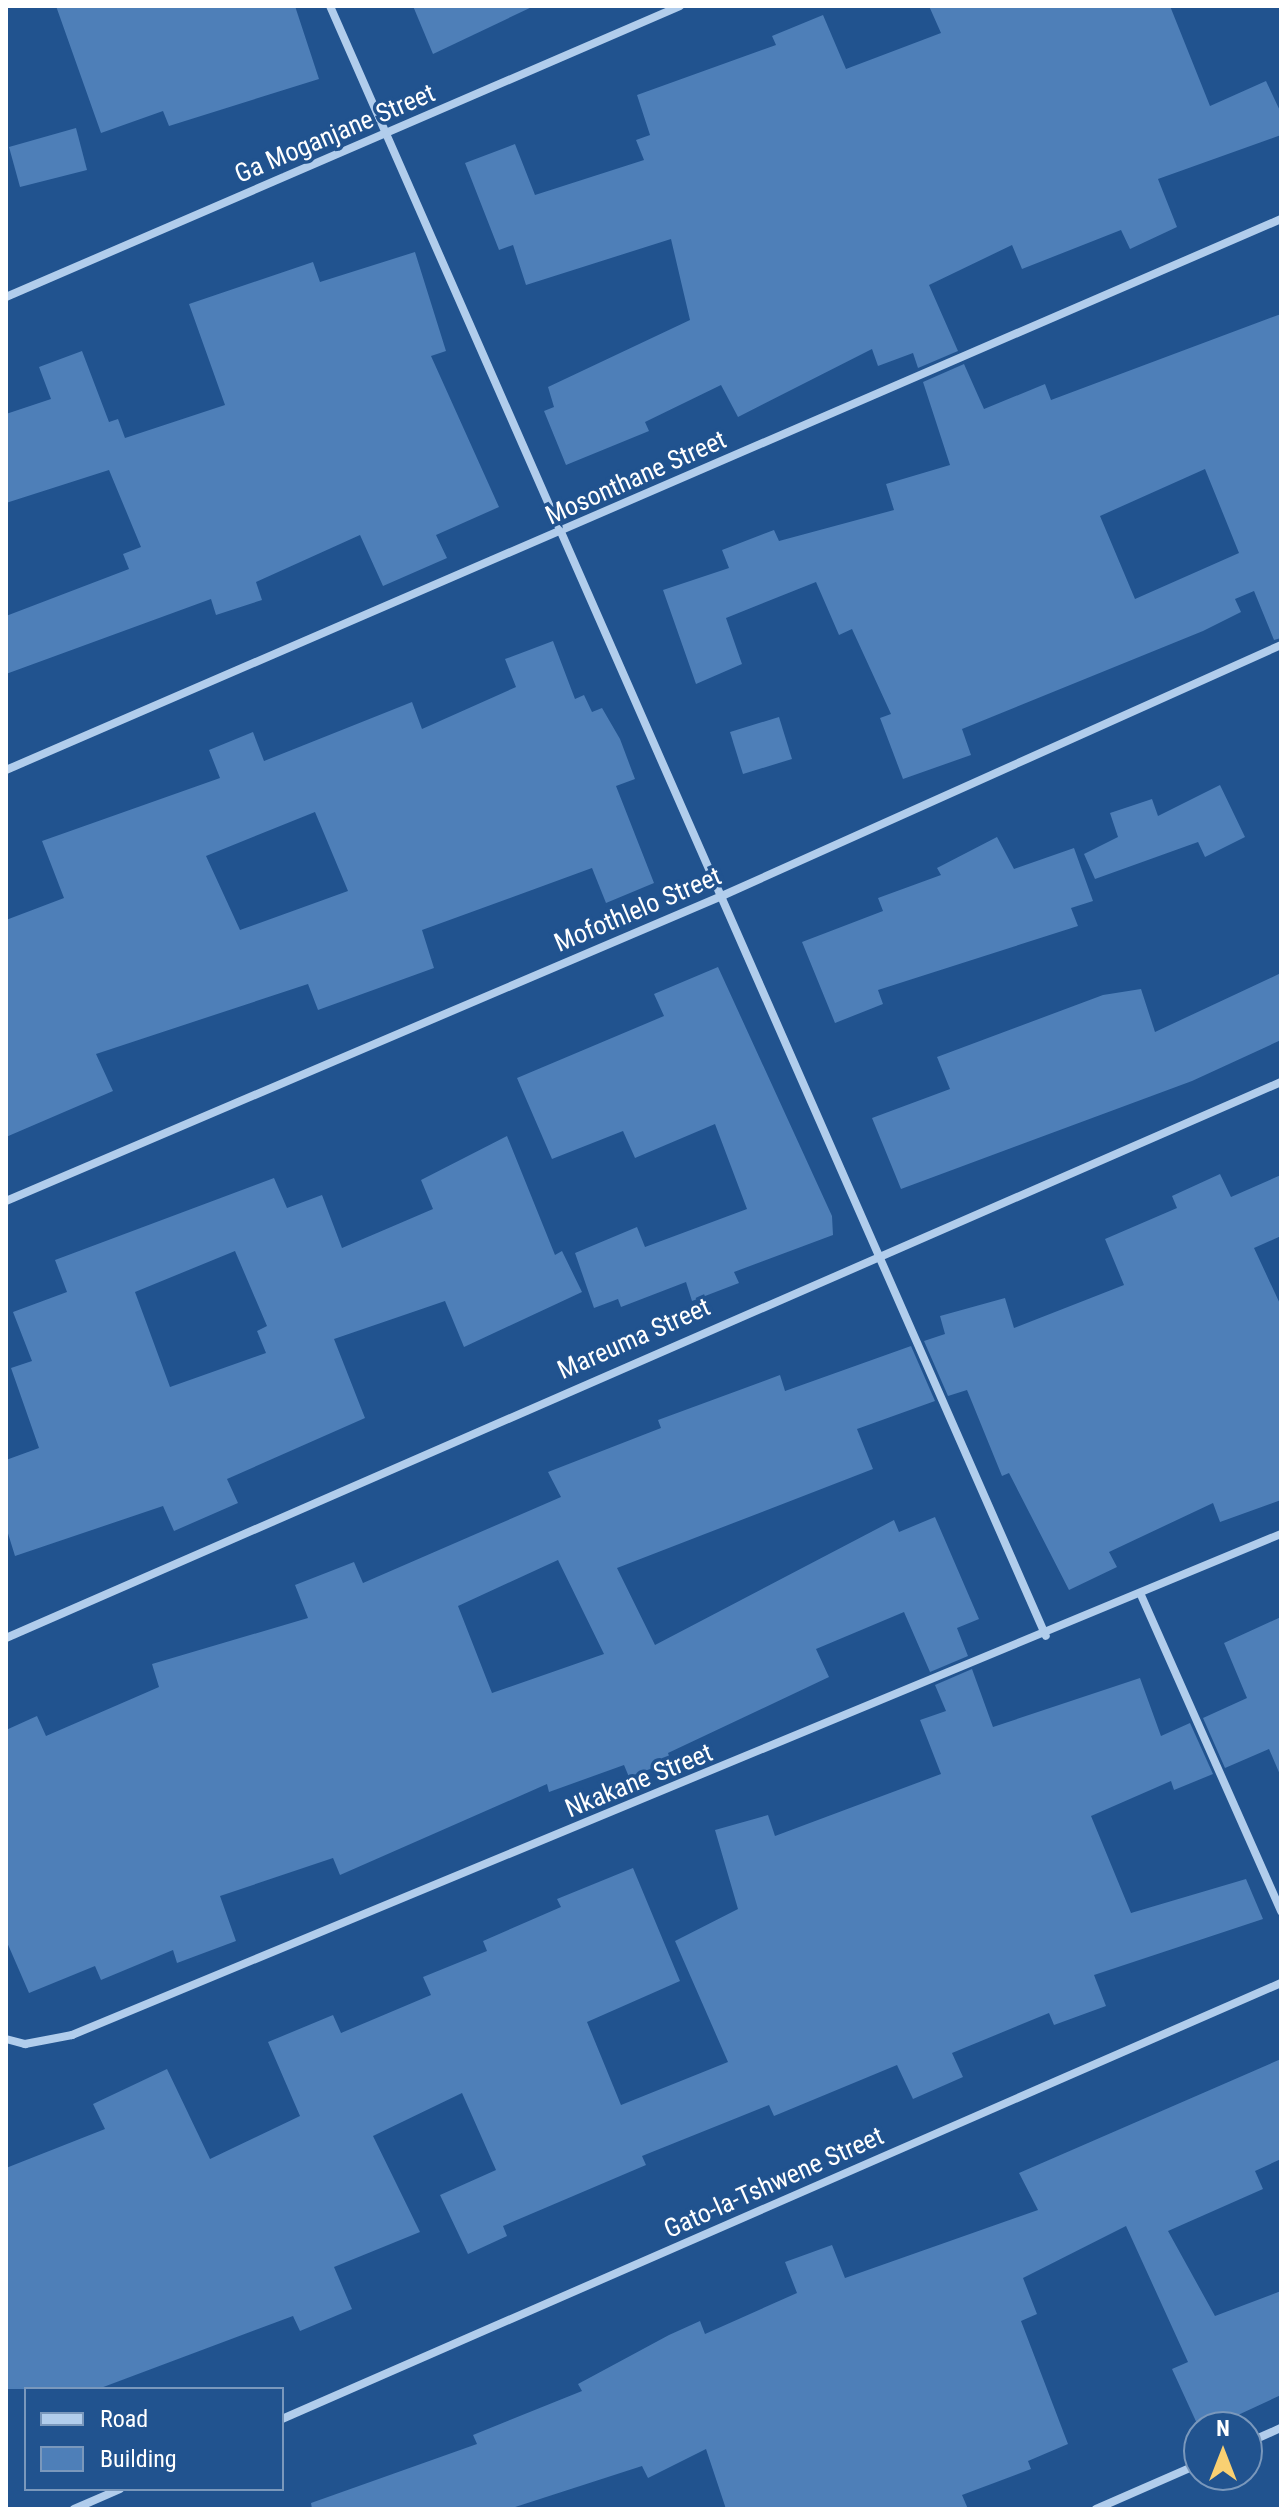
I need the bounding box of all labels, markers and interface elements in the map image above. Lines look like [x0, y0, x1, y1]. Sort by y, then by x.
street label: Ga Moganjane Street [230, 78, 440, 190]
street label: Mosonthane Street [541, 424, 731, 532]
street label: Mofothlelo Street [550, 861, 726, 959]
street label: Mareuma Street [553, 1292, 715, 1386]
street label: Nkakane Street [561, 1737, 717, 1825]
street label: Gato-la-Tshwene Street [659, 2121, 889, 2245]
legend [24, 2387, 284, 2491]
text: Road [100, 2405, 148, 2433]
north arrow [1183, 2411, 1263, 2491]
text: N [1216, 2416, 1230, 2441]
text: Building [100, 2445, 177, 2473]

